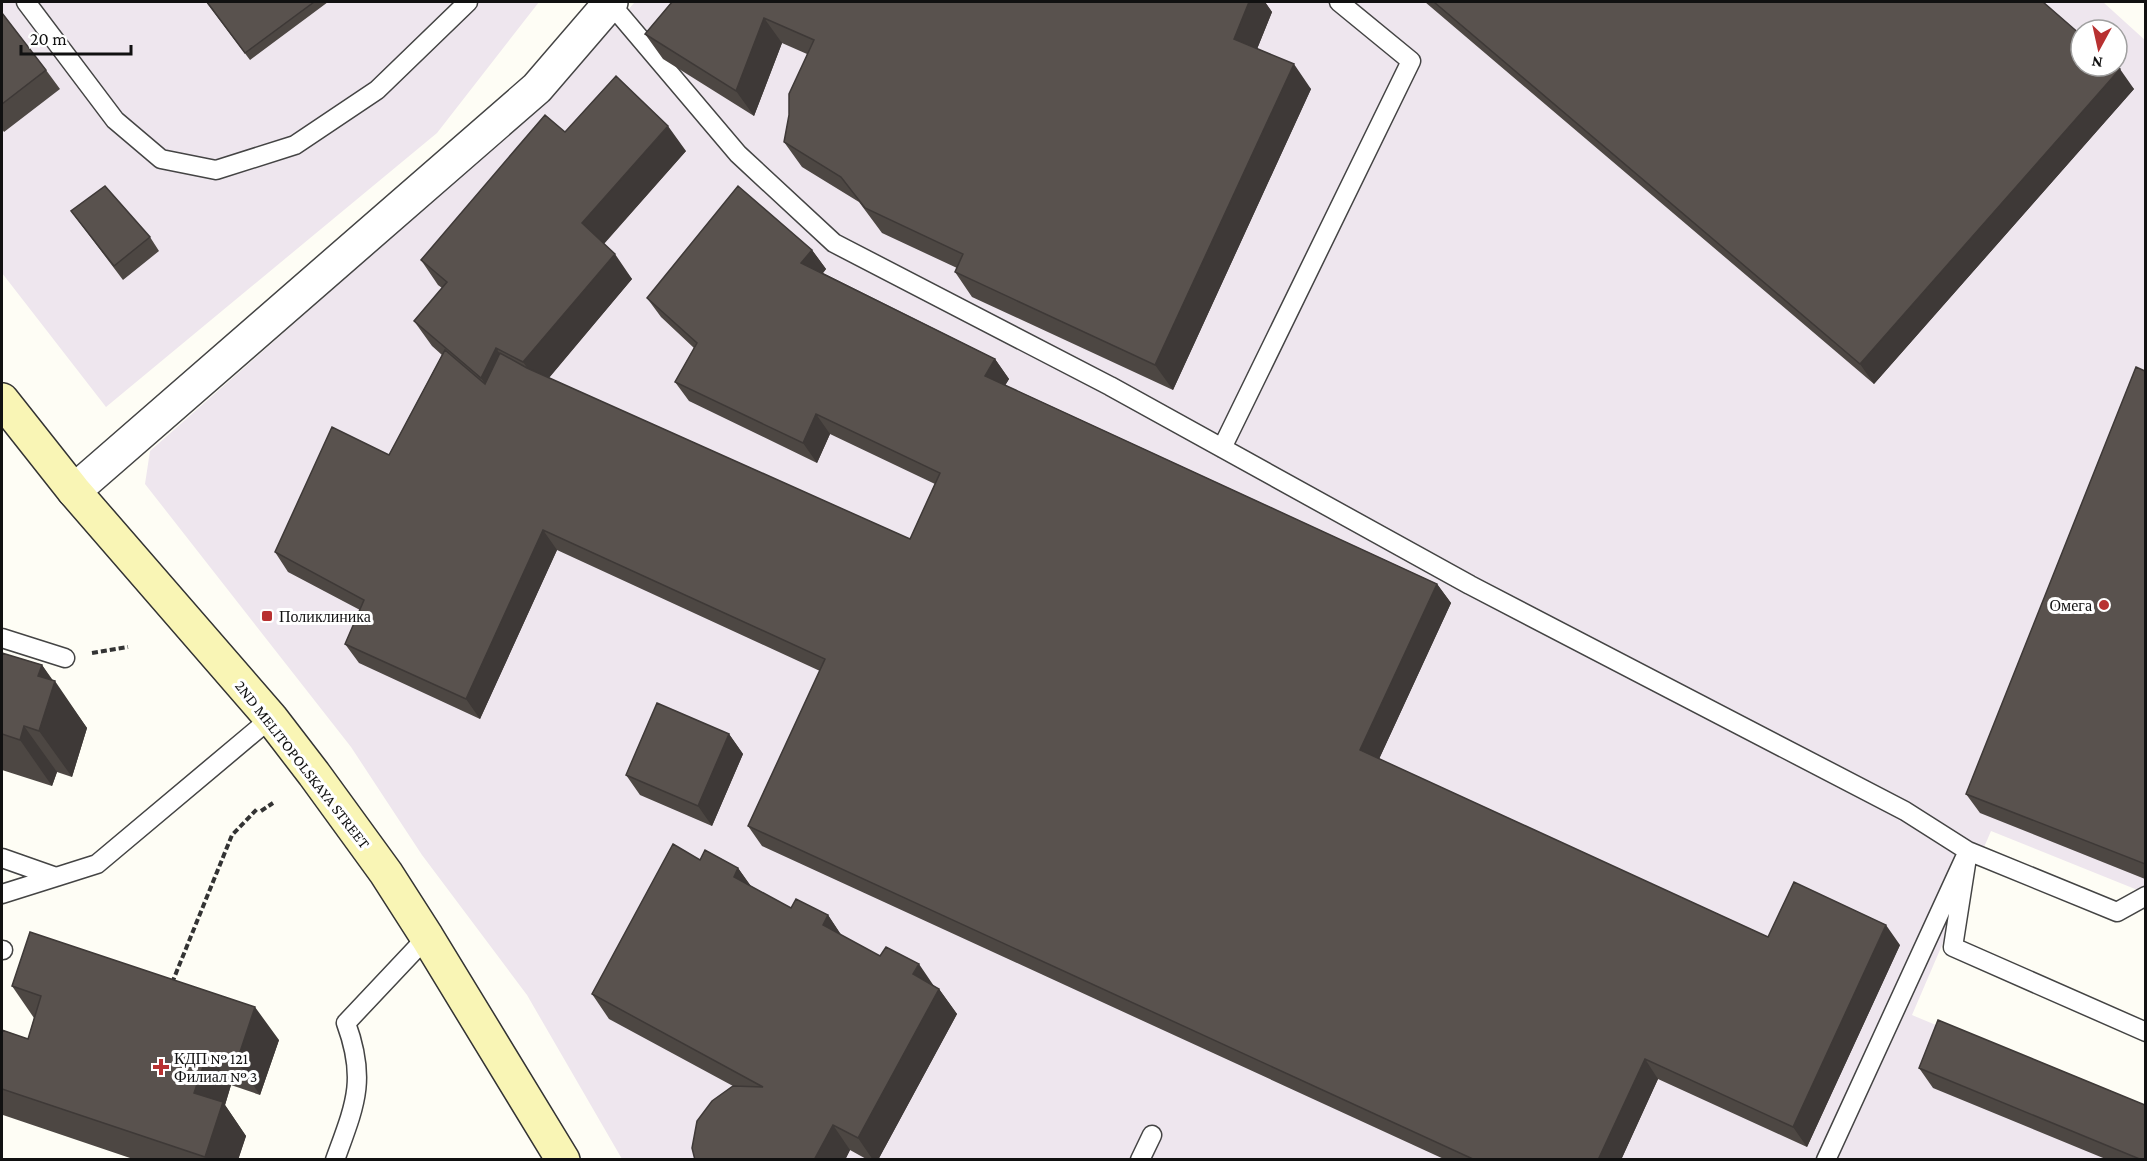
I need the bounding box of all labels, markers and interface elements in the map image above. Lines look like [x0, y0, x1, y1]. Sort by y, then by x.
scale bar [21, 18, 130, 56]
north arrow [2069, 18, 2129, 78]
text: 20 m [30, 29, 67, 49]
text: N [2090, 53, 2104, 72]
place label: Омега [2050, 597, 2092, 614]
marker: Омега [2097, 598, 2111, 612]
place label: Поликлиника [279, 608, 371, 625]
marker: Поликлиника [260, 609, 274, 623]
street label: 2ND MELITOPOLSKAYA STREET [232, 677, 374, 852]
place label: КДП № 121 Филиал № 3 [174, 1050, 257, 1085]
marker: КДП № 121 Филиал № 3 [152, 1058, 170, 1076]

